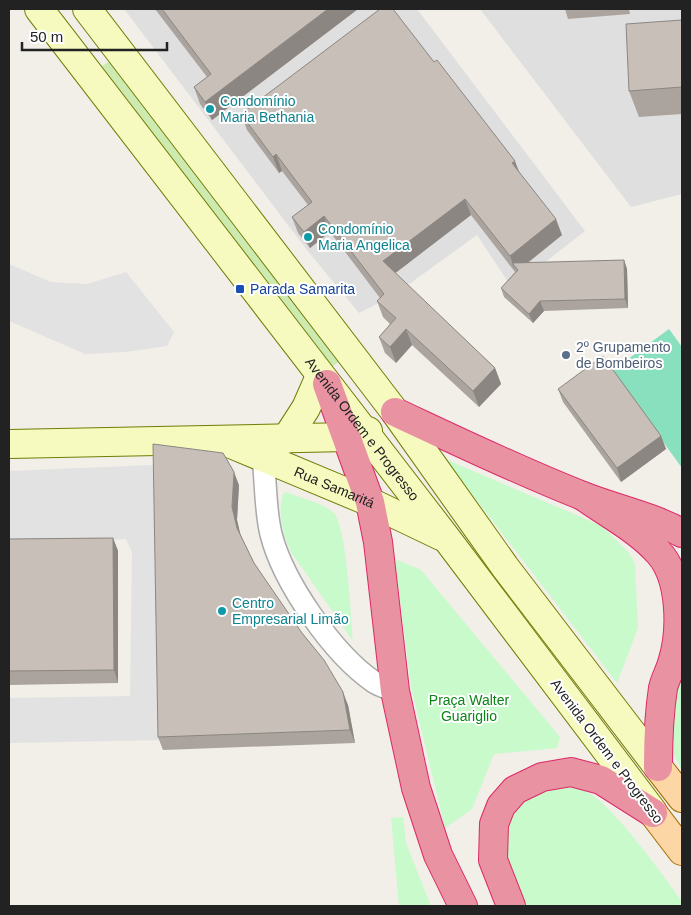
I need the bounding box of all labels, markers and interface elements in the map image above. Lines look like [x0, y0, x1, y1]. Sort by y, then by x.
scale bar [22, 20, 168, 52]
text: 50 m [30, 28, 63, 45]
place label: Condomínio Maria Bethania [220, 93, 314, 125]
marker: Condomínio Maria Bethania [204, 103, 216, 115]
place label: Condomínio Maria Angelica [318, 221, 410, 253]
marker: Condomínio Maria Angelica [302, 231, 314, 243]
place label: Parada Samarita [250, 281, 355, 297]
marker: Parada Samarita [234, 283, 246, 295]
place label: 2º Grupamento de Bombeiros [576, 339, 671, 371]
marker: 2º Grupamento de Bombeiros [560, 349, 572, 361]
street label: Avenida Ordem e Progresso [302, 354, 423, 504]
street label: Rua Samaritá [292, 463, 377, 511]
place label: Centro Empresarial Limão [232, 595, 349, 627]
marker: Centro Empresarial Limão [216, 605, 228, 617]
street label: Avenida Ordem e Progresso [548, 676, 667, 826]
park label: Praça Walter Guariglio [429, 692, 510, 724]

